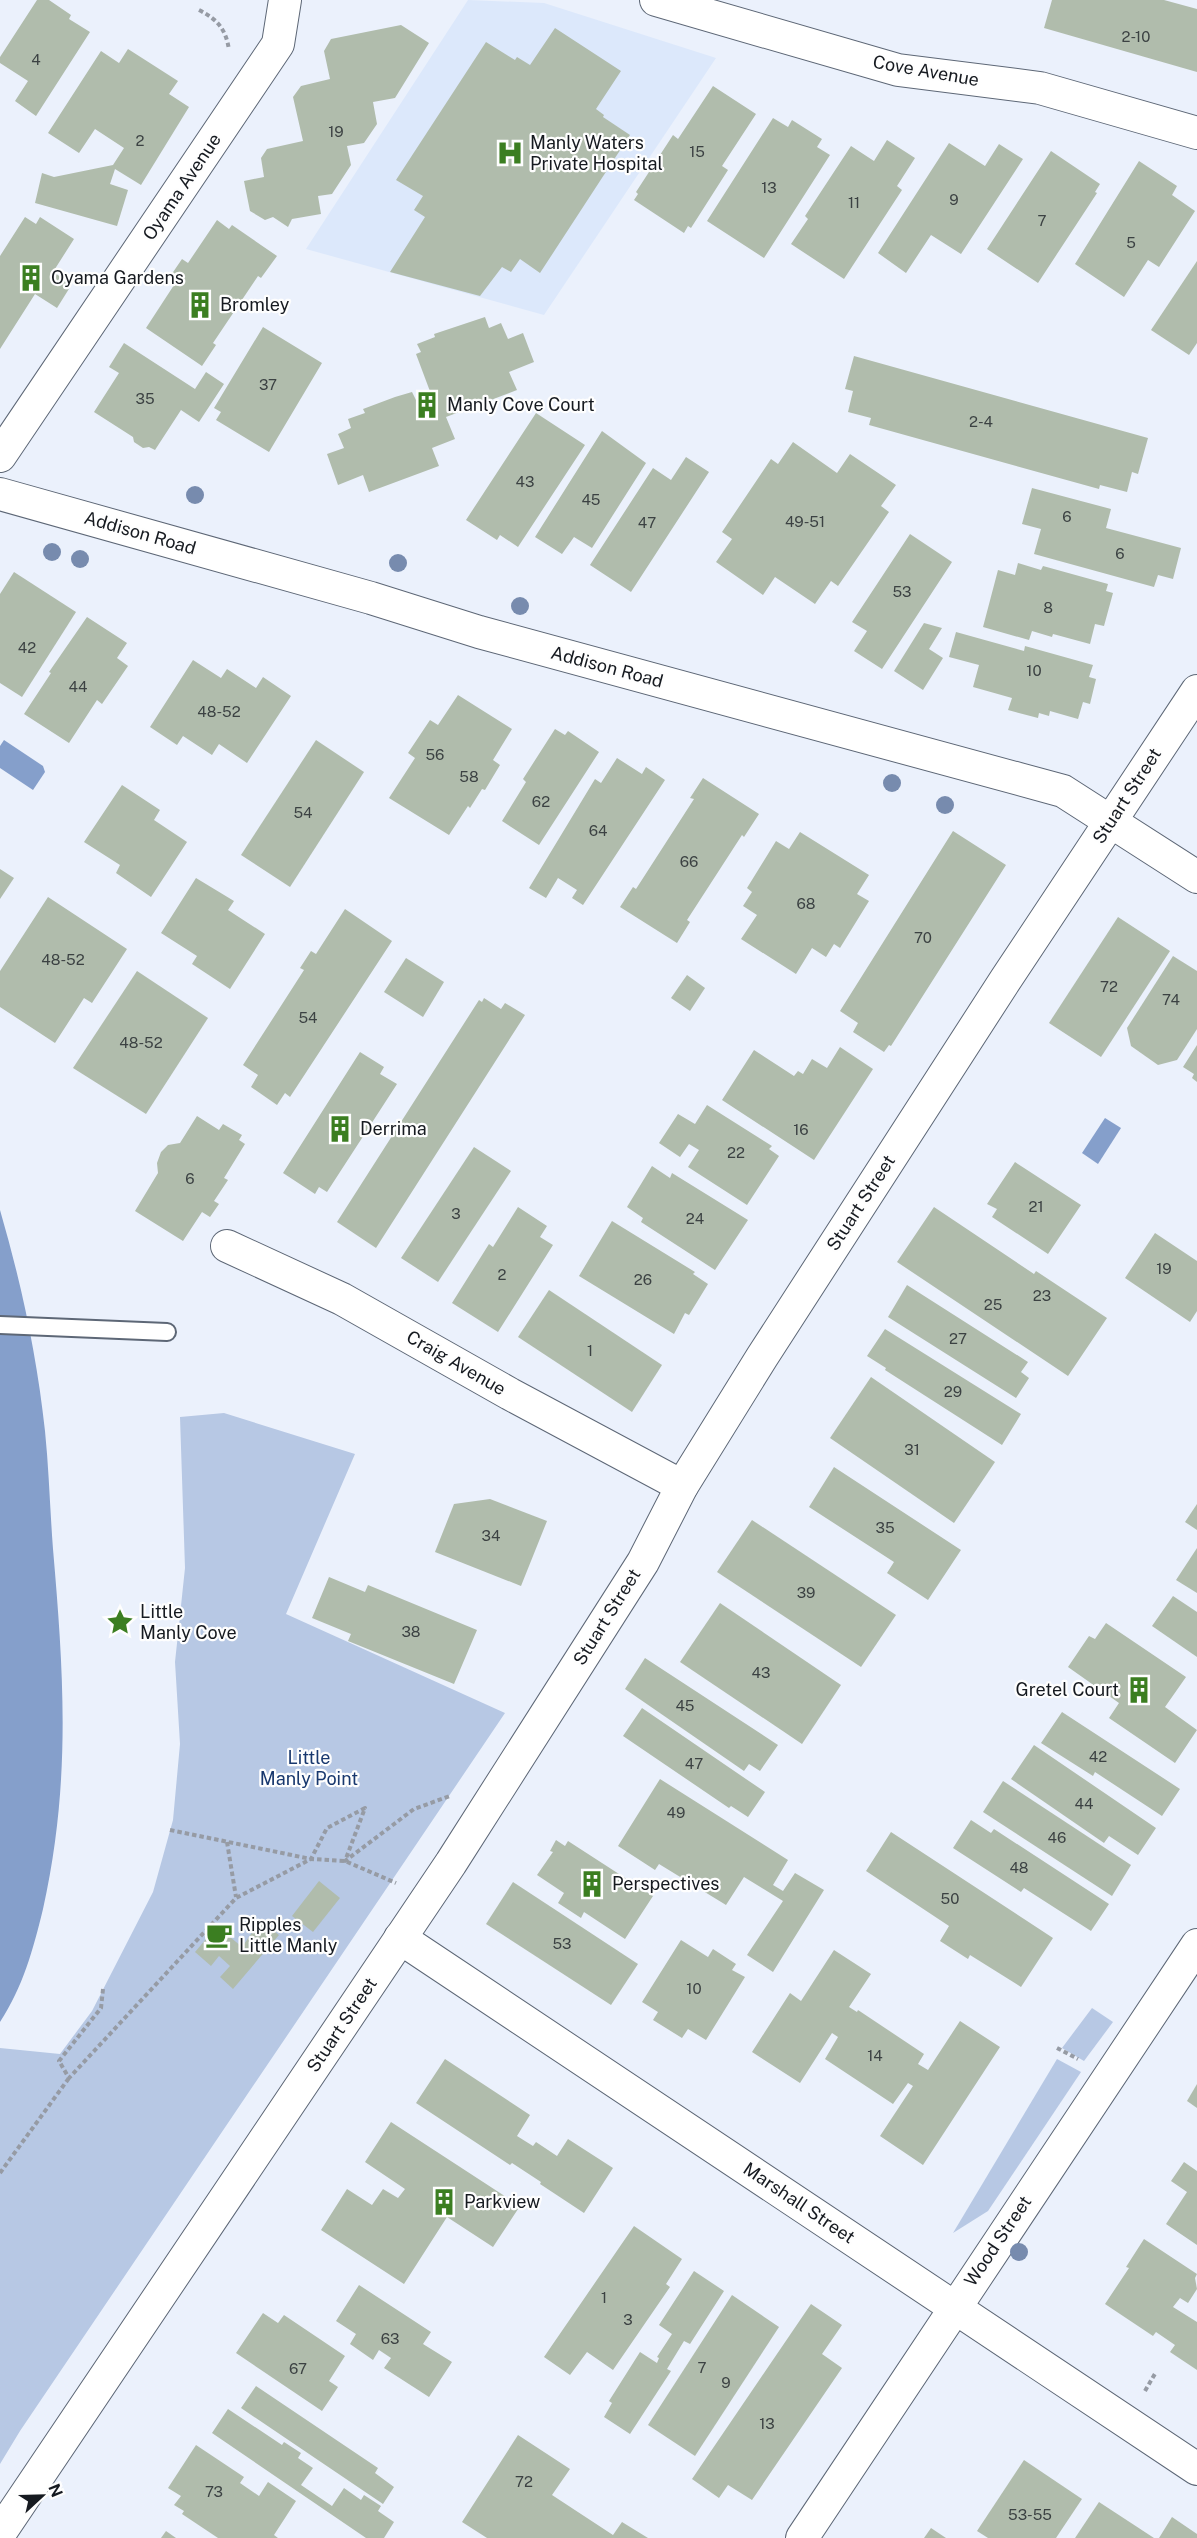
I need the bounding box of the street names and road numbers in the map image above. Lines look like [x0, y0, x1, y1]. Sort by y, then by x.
street label: Cove Avenue [871, 51, 981, 90]
street label: Oyama Avenue [138, 129, 225, 244]
street label: Addison Road [82, 507, 198, 558]
street label: Addison Road [549, 641, 666, 692]
street label: Stuart Street [1088, 744, 1165, 847]
street label: Stuart Street [822, 1151, 899, 1254]
street label: Craig Avenue [403, 1326, 510, 1399]
street label: Stuart Street [569, 1565, 645, 1669]
street label: Stuart Street [302, 1973, 381, 2076]
street label: Marshall Street [740, 2158, 859, 2248]
street label: Wood Street [960, 2192, 1035, 2290]

